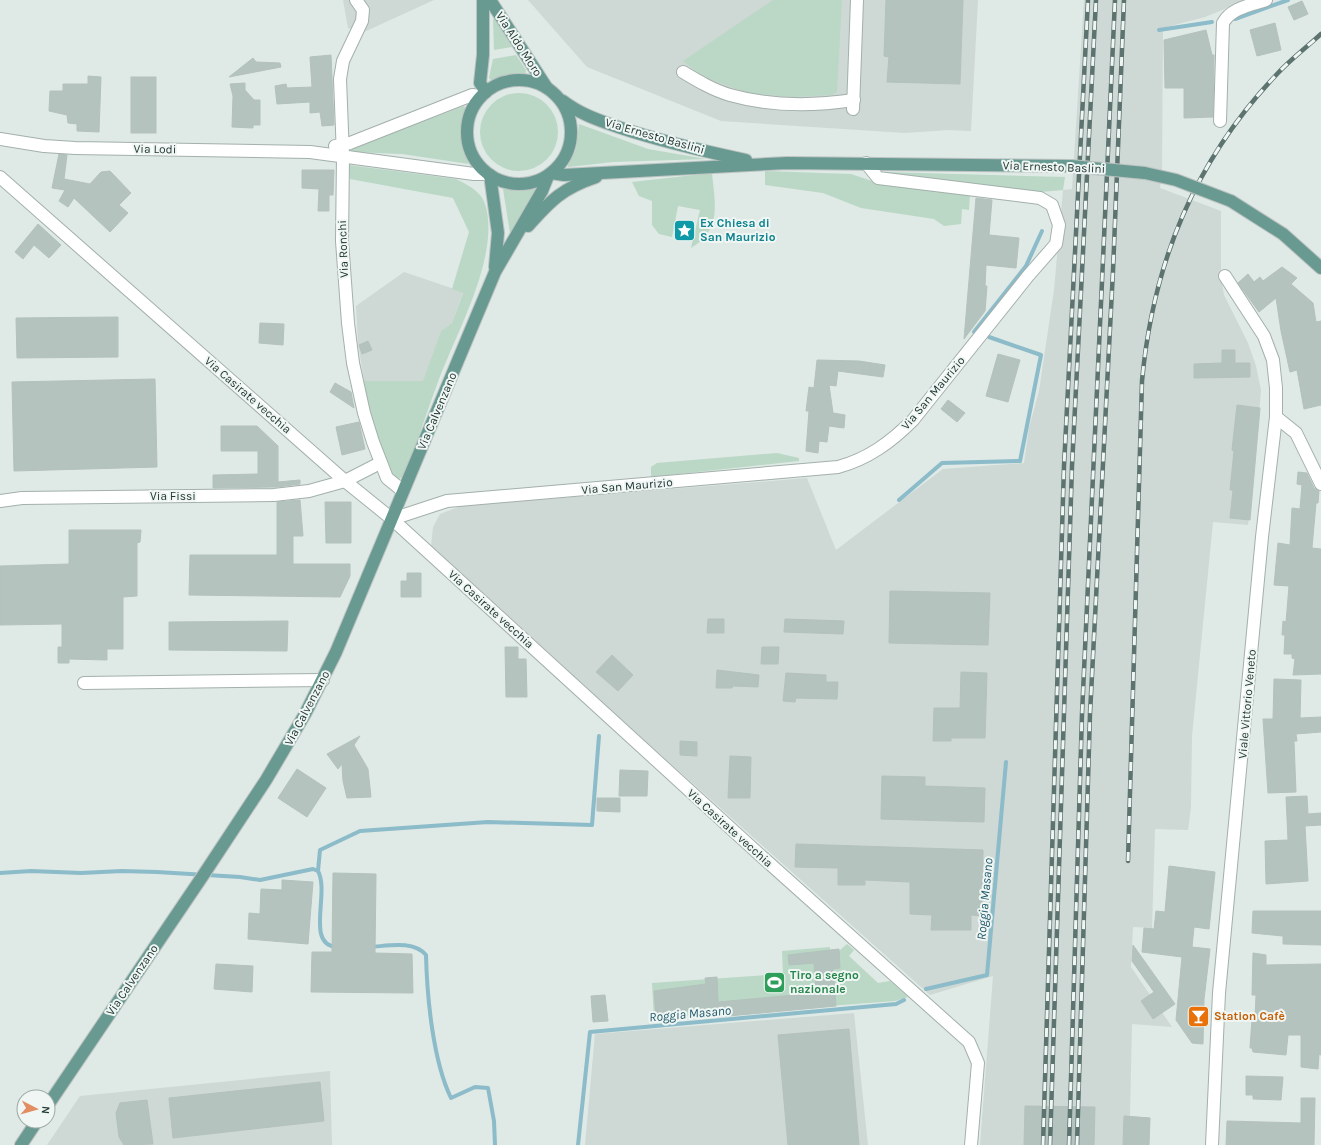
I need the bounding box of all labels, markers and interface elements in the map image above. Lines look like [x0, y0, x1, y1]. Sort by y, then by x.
street label: Via Aldo Moro [493, 9, 545, 79]
street label: Via Ernesto Baslini [604, 115, 706, 157]
street label: Via Lodi [134, 142, 176, 156]
street label: Via Ernesto Baslini [1002, 158, 1106, 176]
place label: Ex Chiesa di San Maurizio [700, 216, 776, 244]
place icon: Ex Chiesa di San Maurizio [671, 217, 697, 243]
street label: Via Ronchi [335, 220, 351, 278]
street label: Via San Maurizio [898, 353, 968, 433]
street label: Via Casirate vecchia [202, 354, 294, 436]
street label: Via Calvenzano [414, 370, 460, 452]
street label: Via San Maurizio [581, 475, 673, 497]
street label: Via Fissi [150, 489, 196, 503]
street label: Via Casirate vecchia [445, 567, 537, 651]
street label: Viale Vittorio Veneto [1235, 649, 1259, 759]
street label: Via Calvenzano [281, 668, 333, 748]
street label: Via Casirate vecchia [684, 786, 776, 870]
water label: Roggia Masano [973, 857, 996, 941]
street label: Via Calvenzano [103, 942, 161, 1018]
place label: Tiro a segno nazionale [790, 968, 859, 996]
sports icon: Tiro a segno nazionale [762, 969, 788, 995]
water label: Roggia Masano [648, 1002, 732, 1025]
bar icon: Station Cafè [1185, 1003, 1211, 1029]
place label: Station Cafè [1214, 1009, 1285, 1023]
north arrow [16, 1089, 56, 1129]
text: N [39, 1105, 52, 1115]

